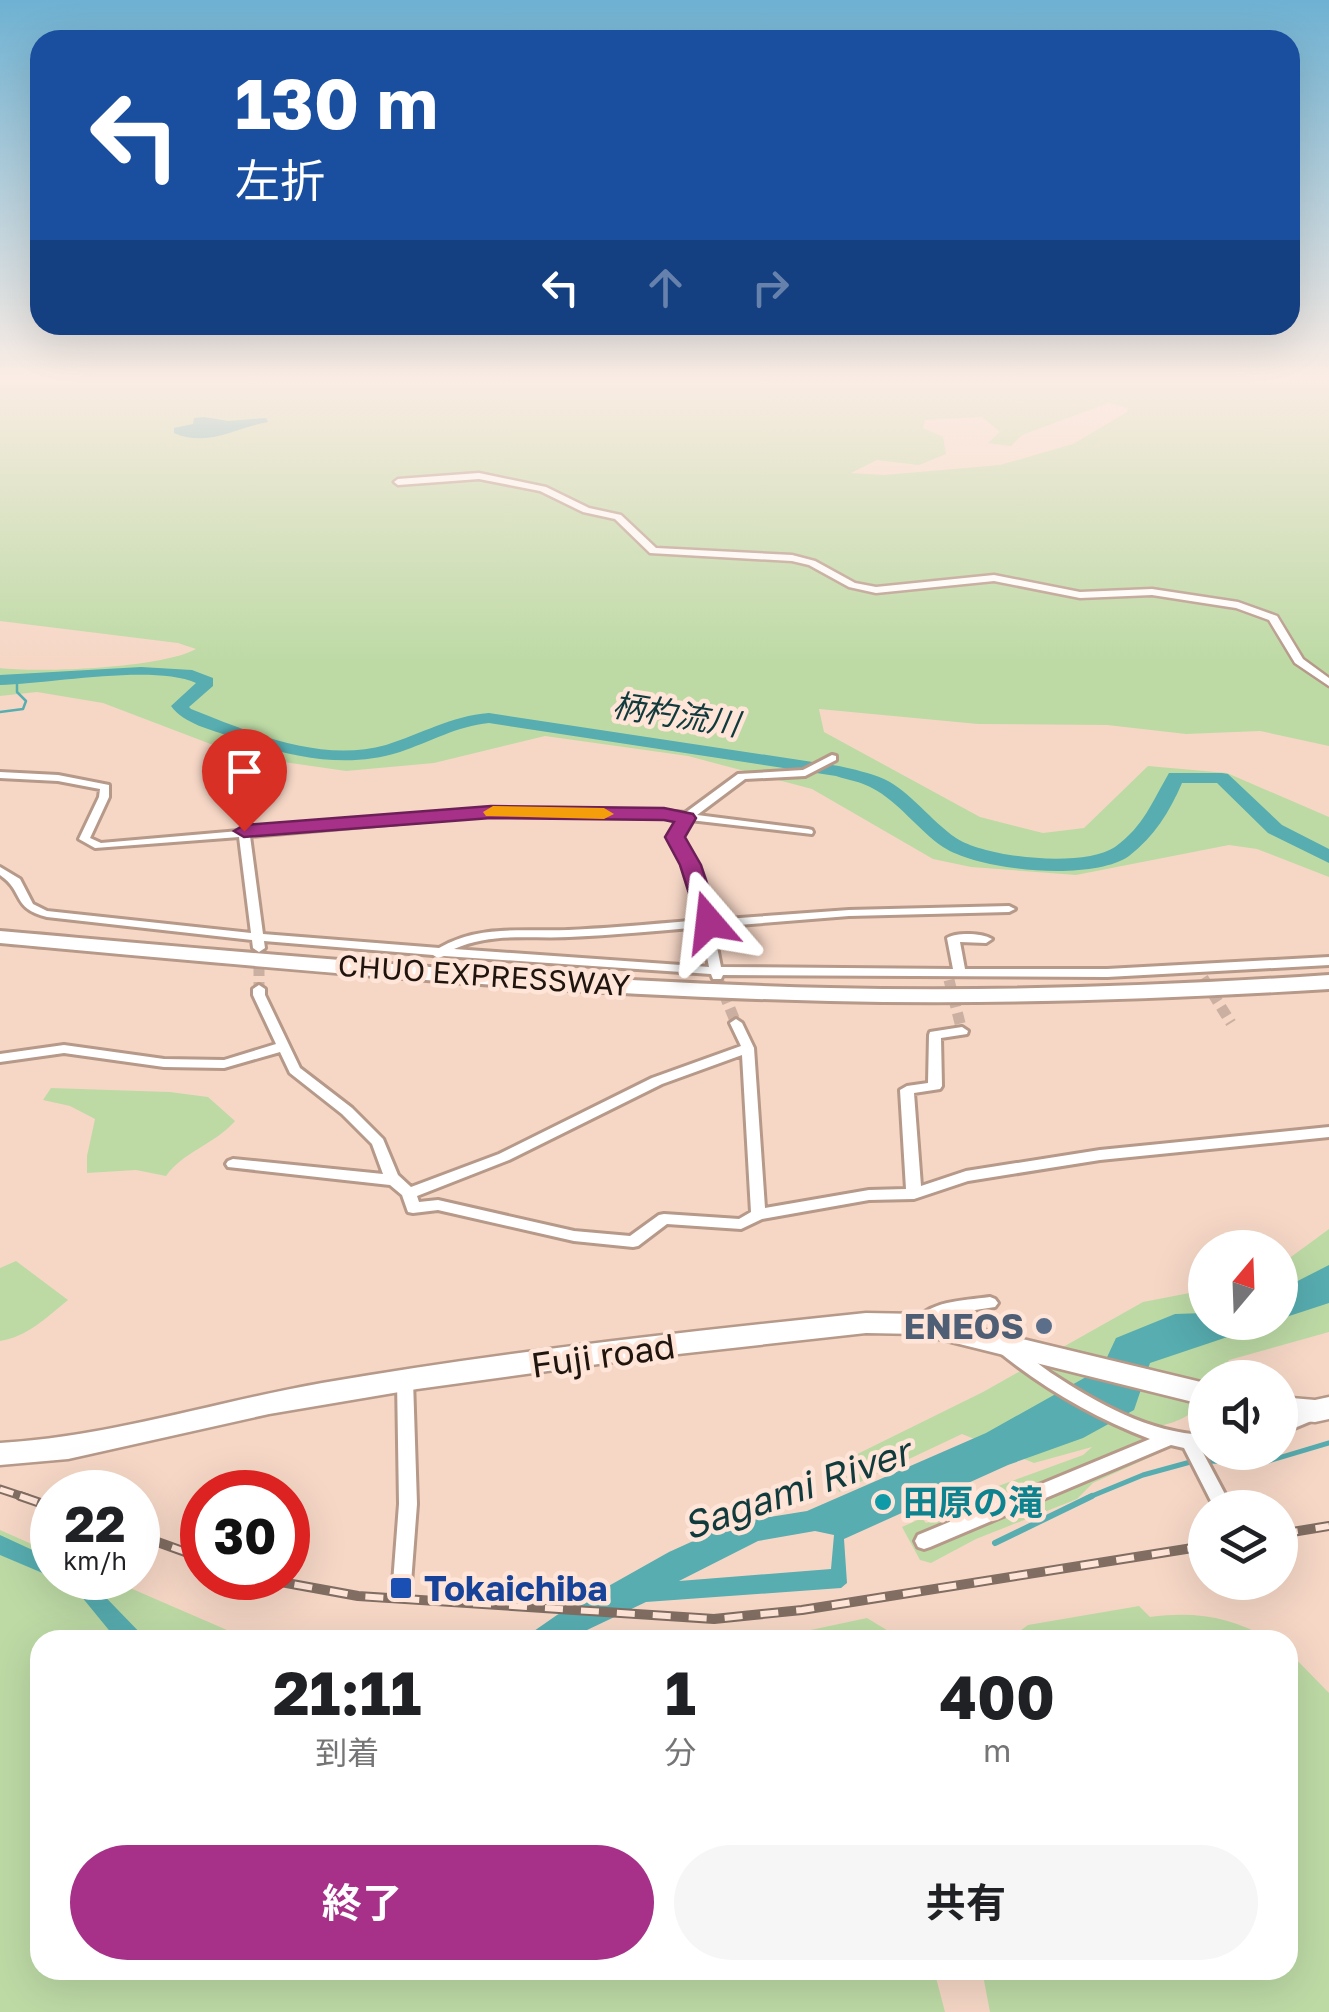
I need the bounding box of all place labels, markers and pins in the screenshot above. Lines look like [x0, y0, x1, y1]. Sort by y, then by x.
pin [202, 729, 287, 832]
place label: ENEOS [903, 1305, 1024, 1347]
marker: ENEOS [1033, 1315, 1055, 1337]
place label: 田原の滝 [903, 1481, 1043, 1523]
marker: 田原の滝 [872, 1491, 894, 1513]
place label: Tokaichiba [424, 1567, 608, 1609]
marker: Tokaichiba [388, 1575, 414, 1601]

